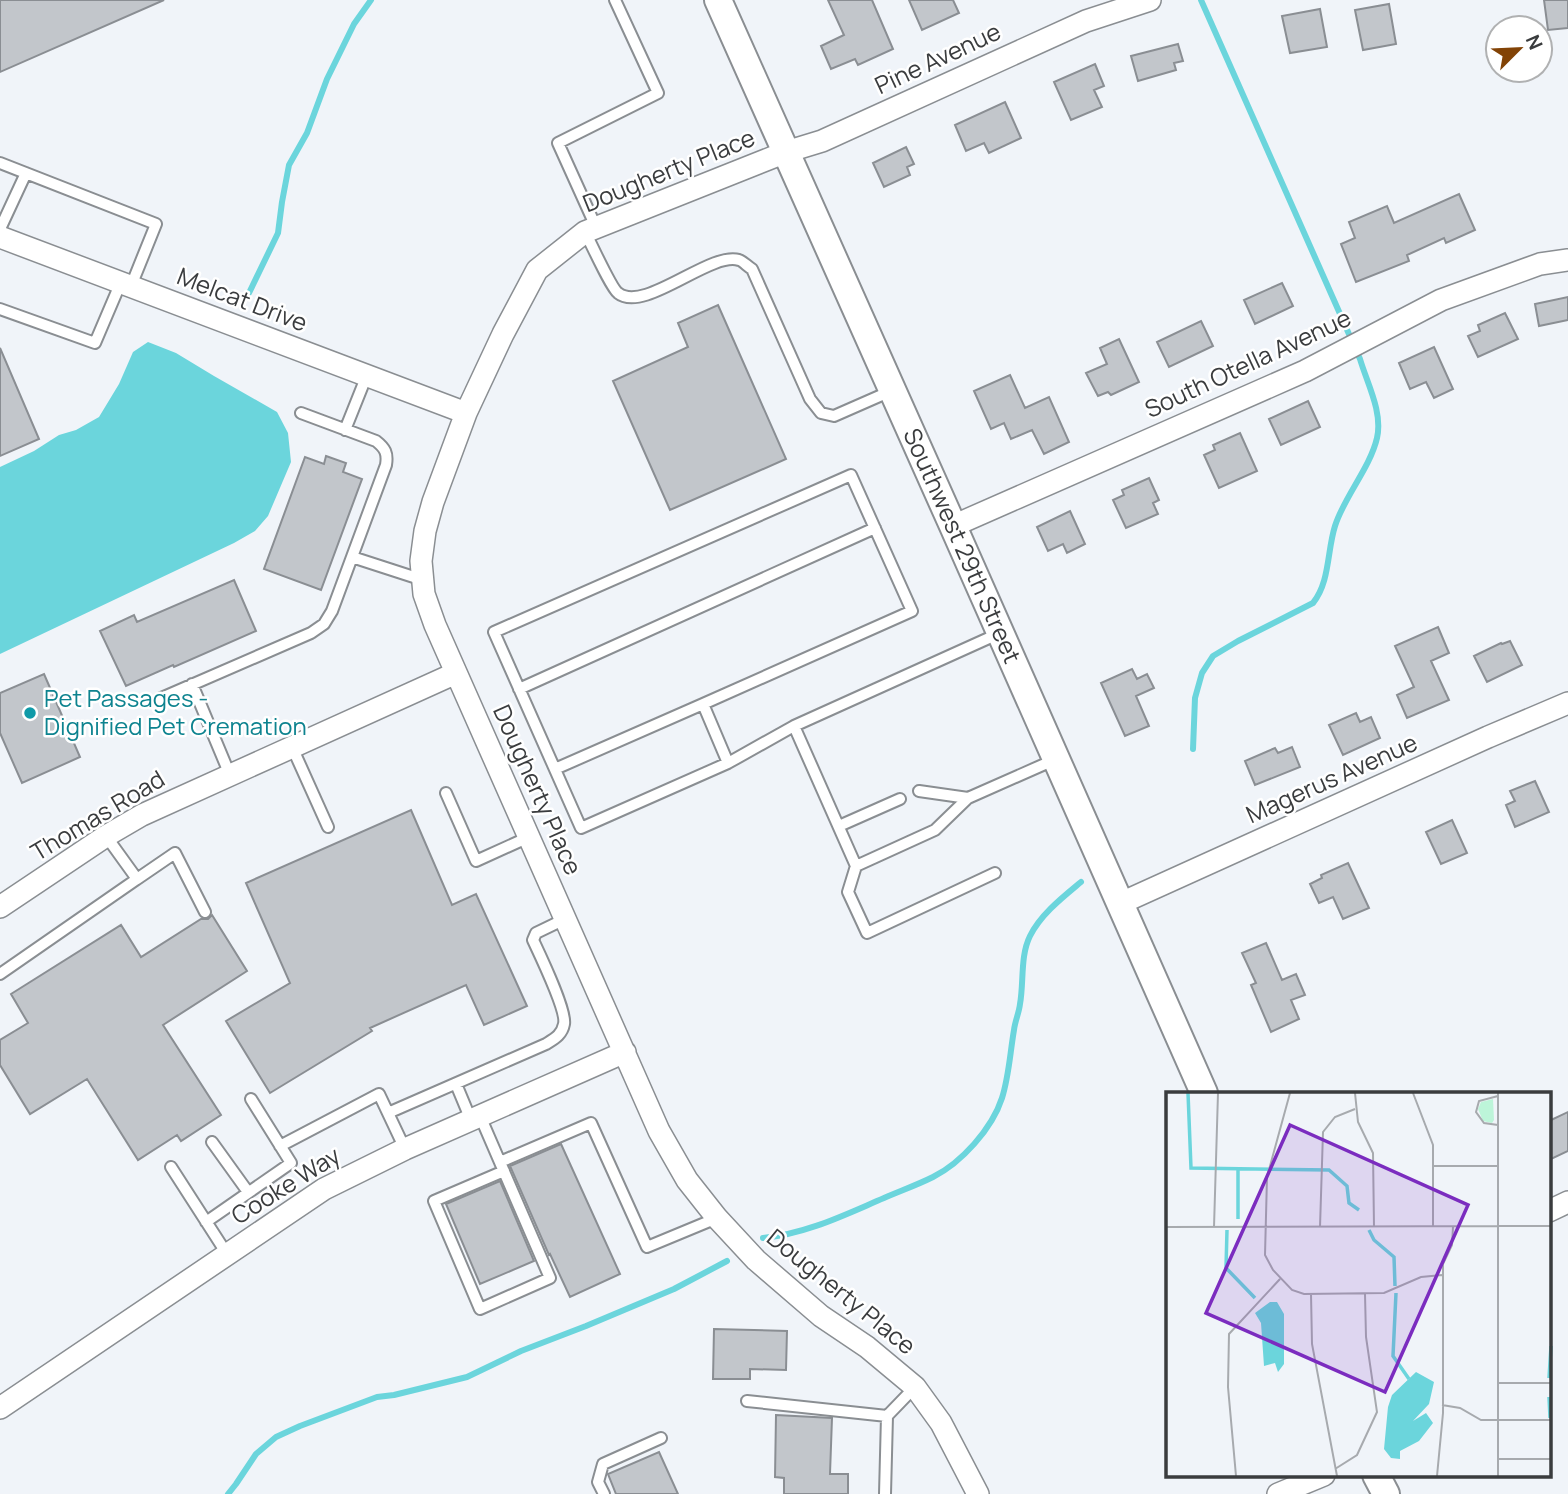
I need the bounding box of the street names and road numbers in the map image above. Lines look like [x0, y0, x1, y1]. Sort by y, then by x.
street label: Pine Avenue [869, 14, 1006, 101]
street label: Dougherty Place [578, 120, 759, 219]
street label: Melcat Drive [173, 259, 312, 339]
street label: South Otella Avenue [1139, 300, 1356, 425]
street label: Southwest 29th Street [896, 423, 1030, 668]
street label: Dougherty Place [486, 699, 591, 880]
street label: Magerus Avenue [1241, 725, 1422, 830]
street label: Thomas Road [24, 762, 170, 868]
street label: Cooke Way [224, 1138, 346, 1231]
street label: Dougherty Place [761, 1220, 923, 1361]

